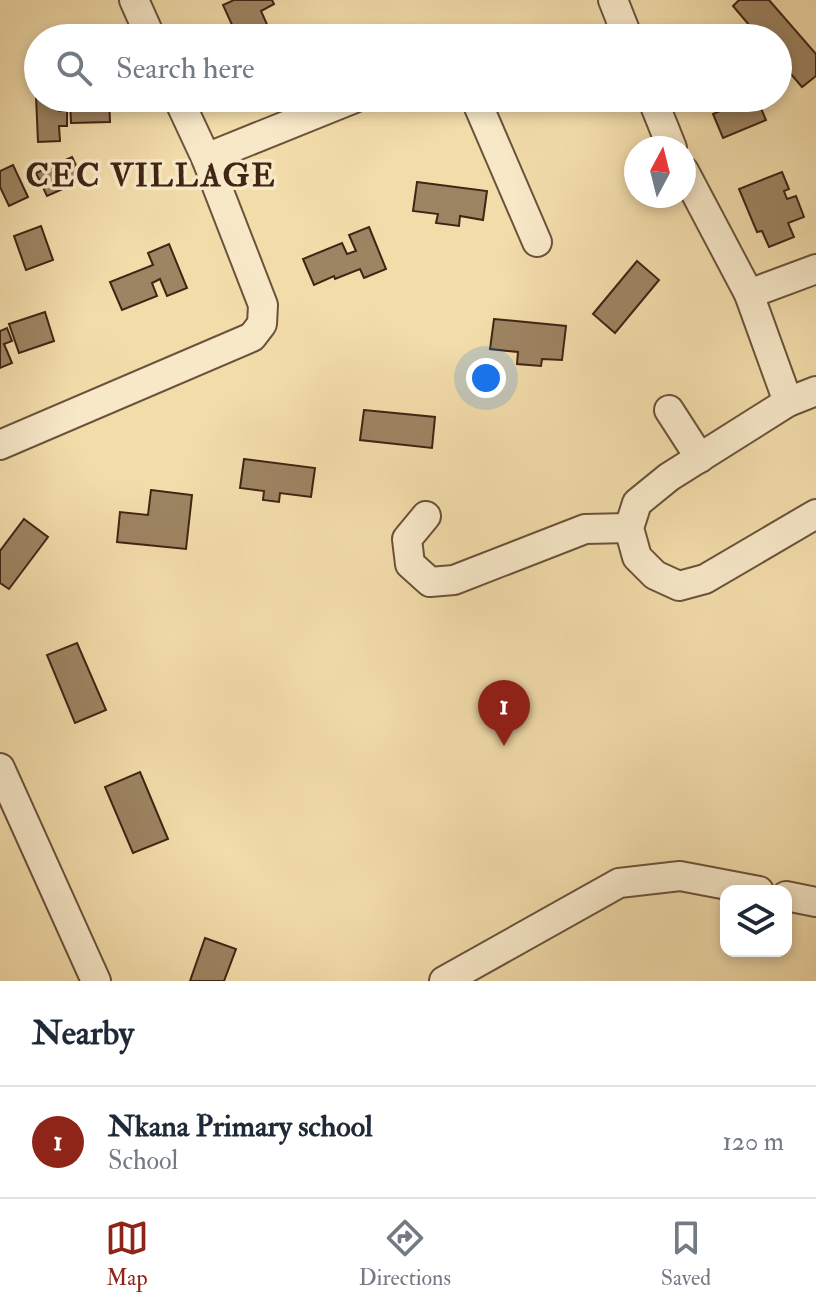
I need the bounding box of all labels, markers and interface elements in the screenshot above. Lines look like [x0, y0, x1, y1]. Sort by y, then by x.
search box [24, 24, 792, 112]
icon: search [52, 46, 96, 90]
text: Search here [116, 50, 255, 87]
north arrow [624, 136, 696, 208]
district label: CEC VILLAGE [26, 156, 276, 196]
your location [466, 358, 506, 398]
pin: 1 [478, 680, 530, 746]
map controls [720, 885, 792, 957]
button: layers [720, 885, 792, 957]
text: Nearby [32, 1012, 134, 1055]
text: Nkana Primary school [108, 1108, 373, 1145]
text: 1 [53, 1126, 63, 1158]
text: 120 m [723, 1126, 784, 1158]
text: School [108, 1145, 178, 1177]
tab: Map [105, 1216, 149, 1292]
tab: Directions [359, 1216, 451, 1292]
tab: Saved [661, 1216, 711, 1292]

